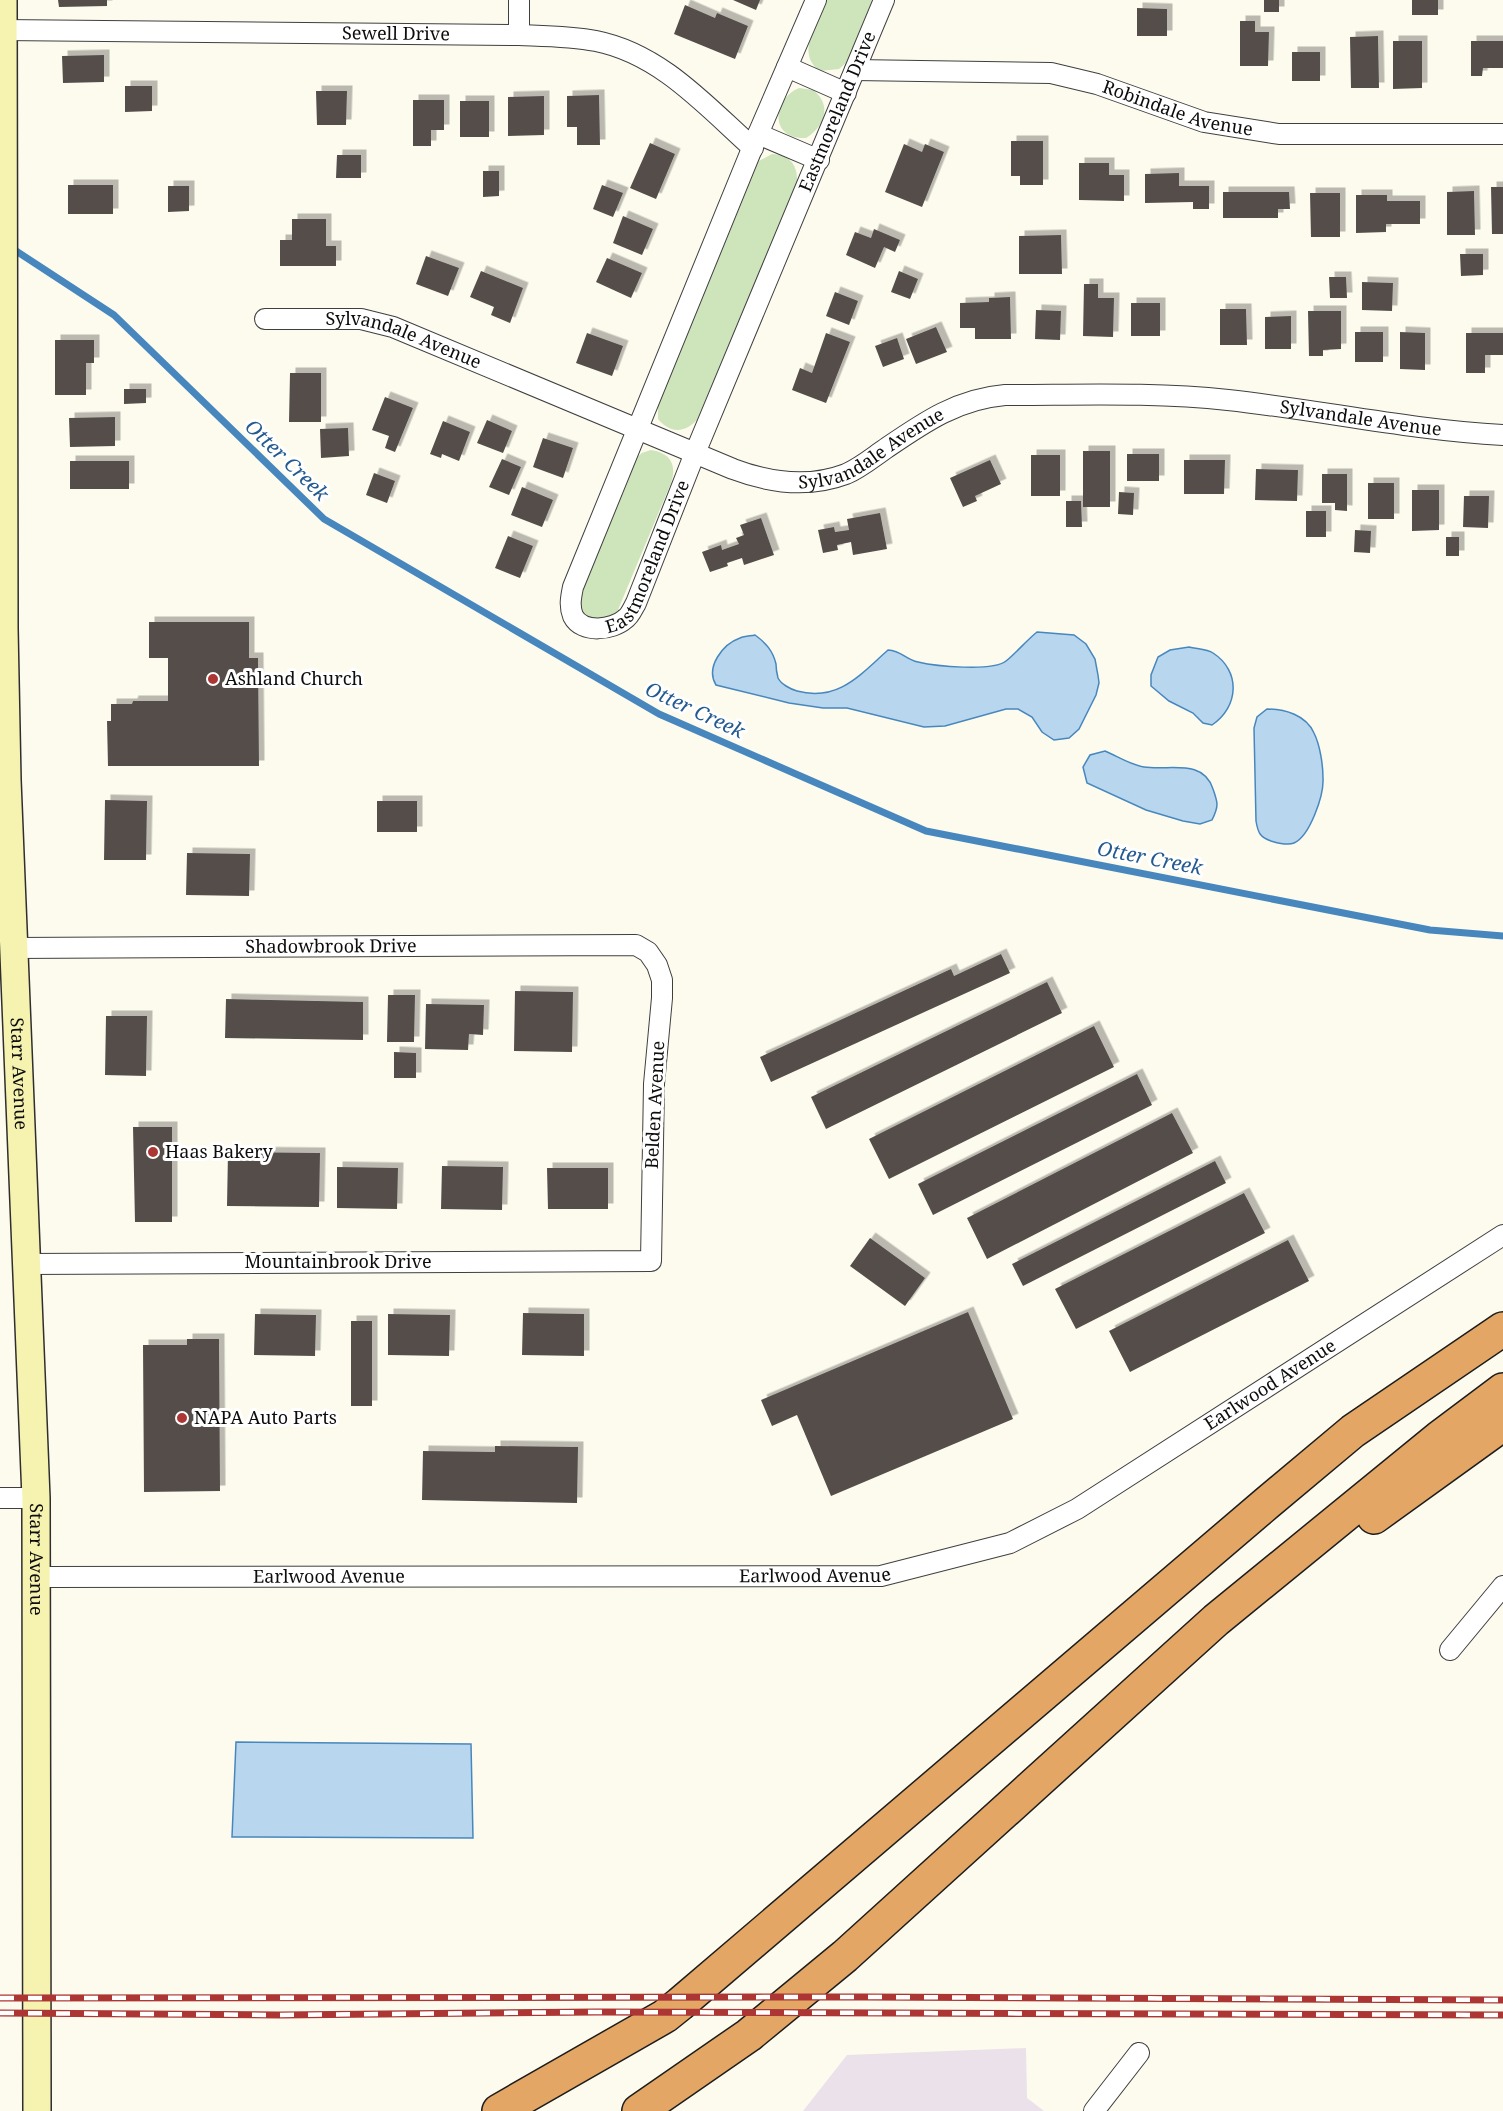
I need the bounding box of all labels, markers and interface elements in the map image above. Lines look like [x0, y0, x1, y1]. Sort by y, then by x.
street label: Sewell Drive [342, 20, 450, 45]
street label: Eastmoreland Drive [792, 27, 881, 195]
street label: Robindale Avenue [1100, 74, 1255, 141]
street label: Sylvandale Avenue [326, 306, 485, 374]
street label: Sylvandale Avenue [1279, 394, 1443, 441]
street label: Sylvandale Avenue [798, 402, 948, 493]
water label: Otter Creek [240, 413, 335, 507]
street label: Eastmoreland Drive [602, 476, 694, 638]
place label: Ashland Church [225, 666, 363, 690]
marker: Ashland Church [206, 672, 220, 686]
water label: Otter Creek [641, 675, 750, 745]
water label: Otter Creek [1095, 834, 1206, 881]
street label: Shadowbrook Drive [245, 933, 417, 958]
street label: Starr Avenue [6, 1017, 34, 1130]
street label: Belden Avenue [639, 1040, 669, 1170]
place label: Haas Bakery [165, 1139, 274, 1163]
marker: Haas Bakery [146, 1145, 160, 1159]
street label: Mountainbrook Drive [244, 1249, 432, 1273]
street label: Earlwood Avenue [1199, 1333, 1340, 1435]
place label: NAPA Auto Parts [194, 1405, 337, 1429]
marker: NAPA Auto Parts [175, 1411, 189, 1425]
street label: Starr Avenue [25, 1503, 49, 1616]
street label: Earlwood Avenue [739, 1561, 893, 1587]
street label: Earlwood Avenue [253, 1564, 405, 1588]

